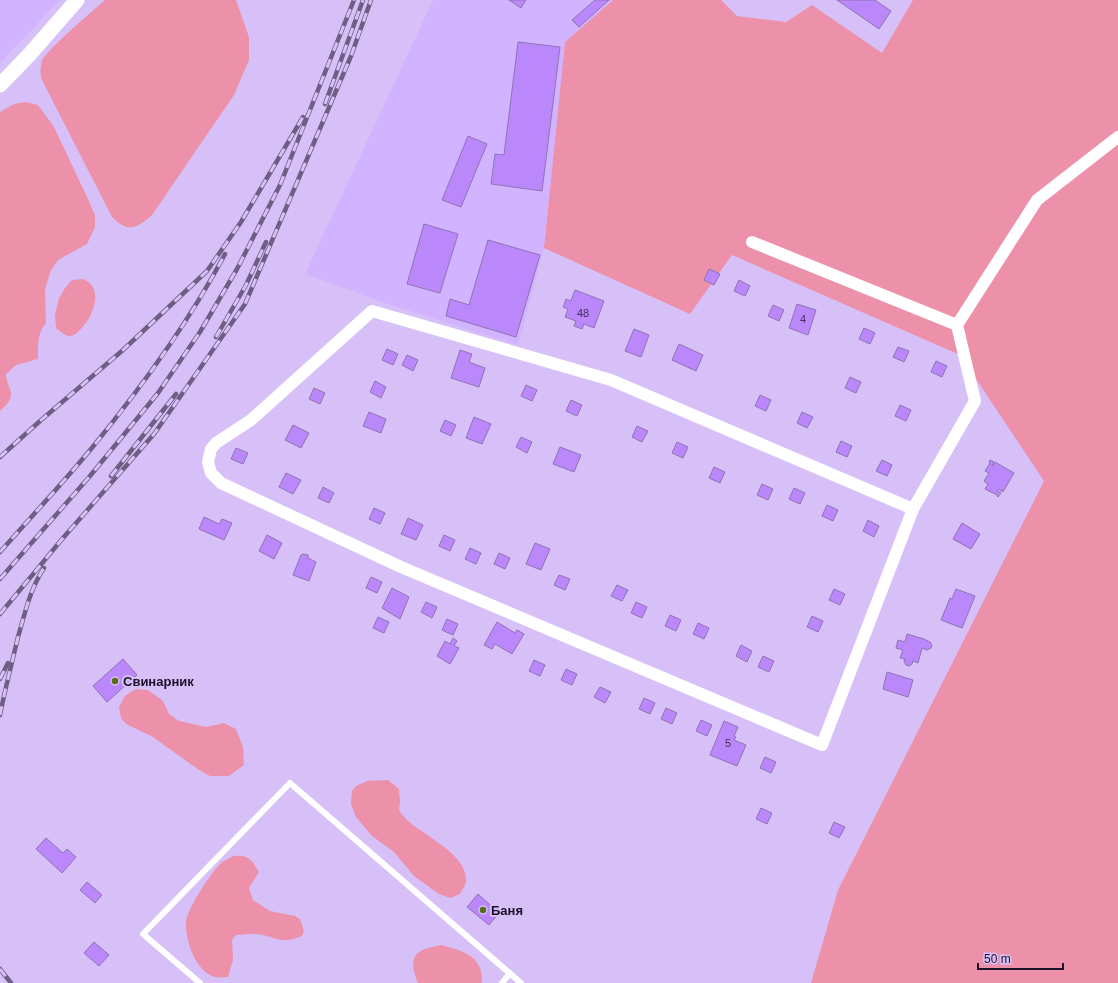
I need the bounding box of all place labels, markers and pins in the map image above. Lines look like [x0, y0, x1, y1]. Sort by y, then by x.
place label: Свинарник [123, 674, 194, 689]
marker: Свинарник [110, 676, 120, 686]
place label: Баня [491, 903, 523, 918]
marker: Баня [478, 905, 488, 915]

